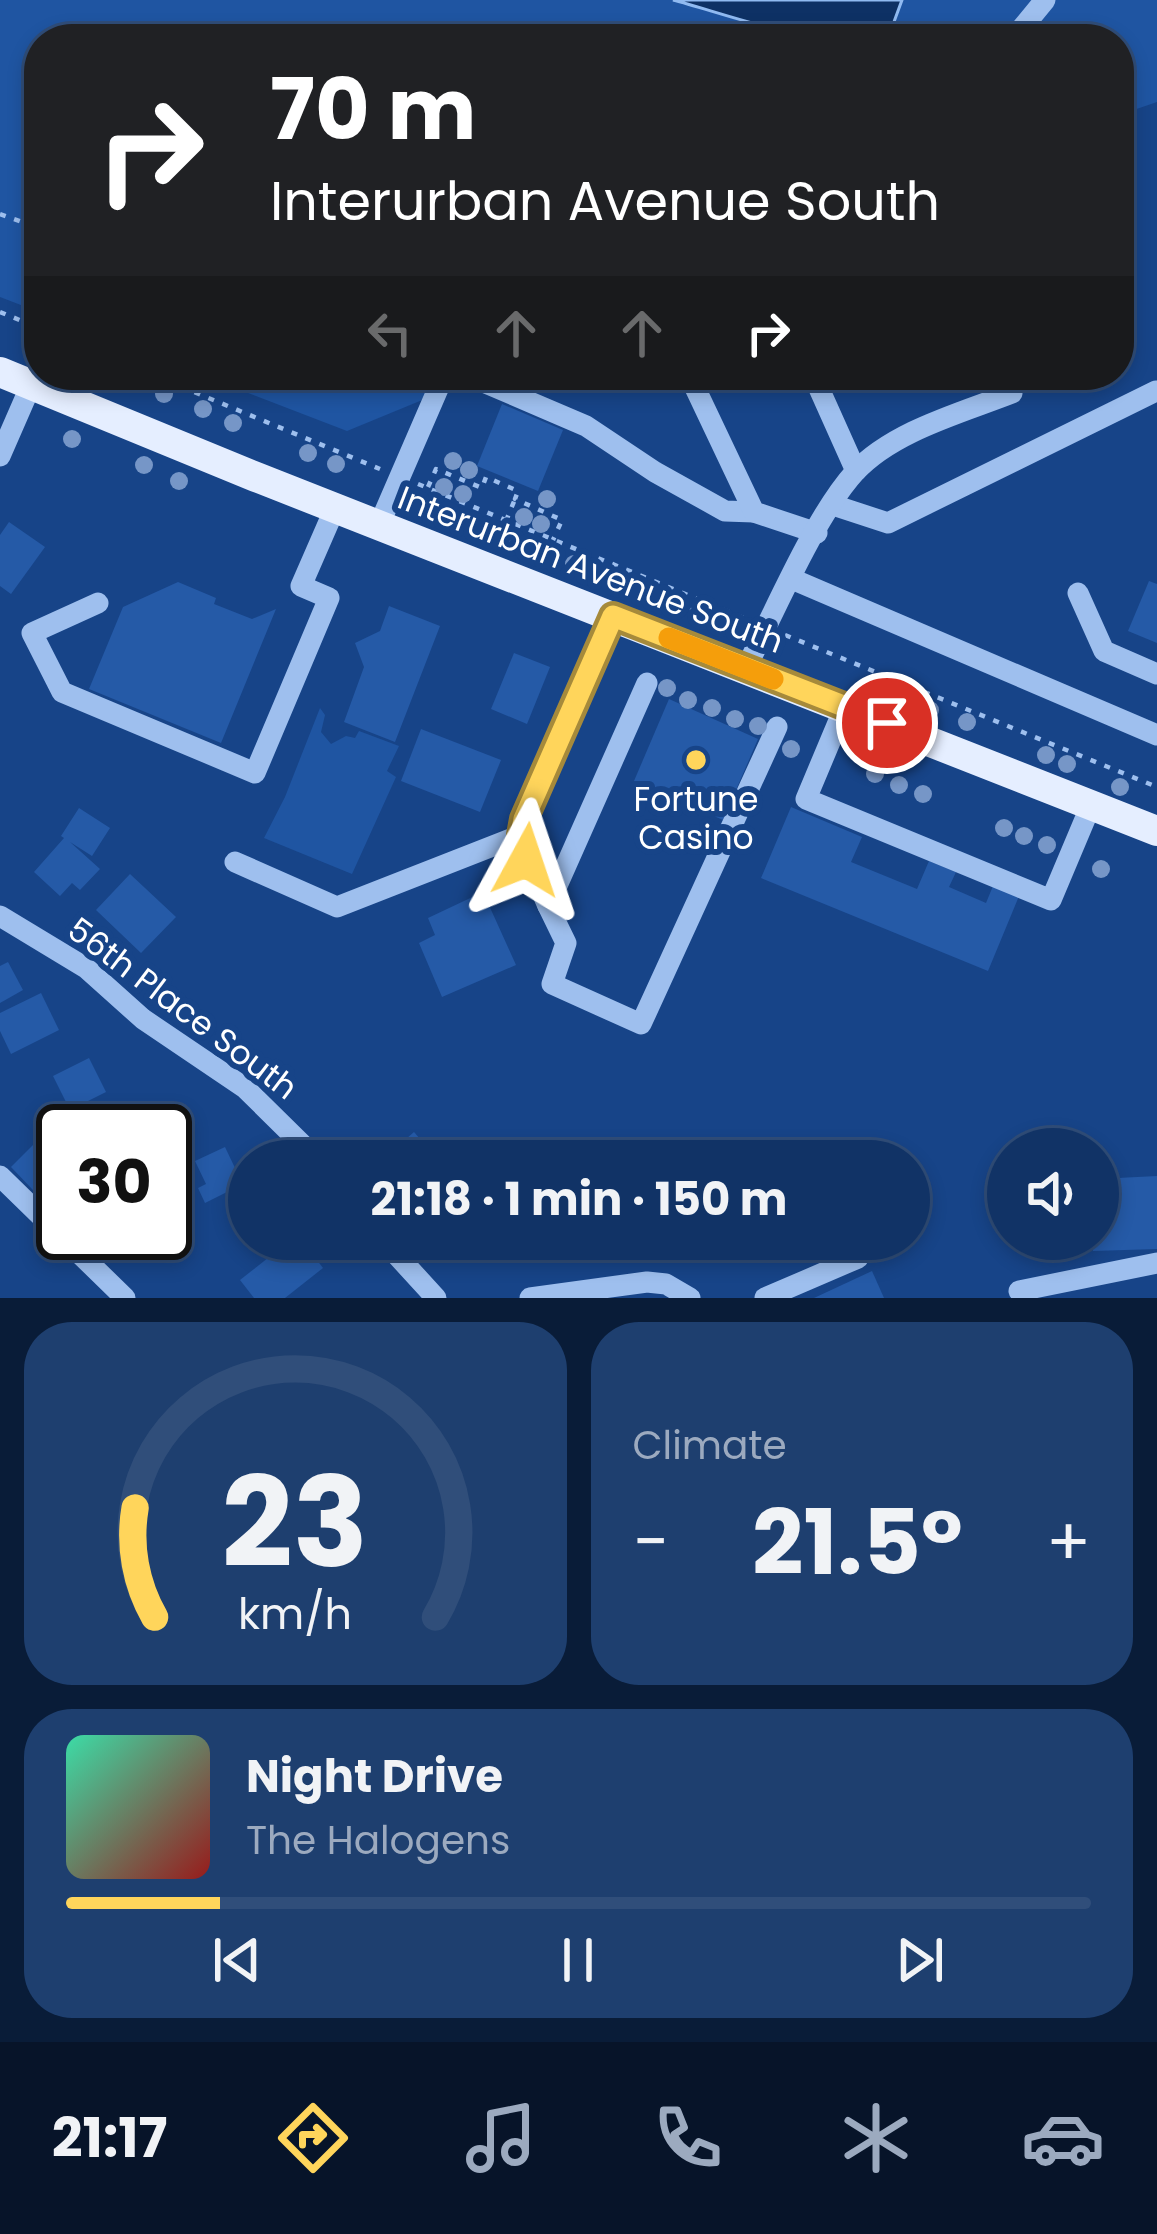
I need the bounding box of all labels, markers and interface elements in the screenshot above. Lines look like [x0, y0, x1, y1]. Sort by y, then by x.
text: 70 m [270, 51, 476, 168]
icon: right [72, 72, 228, 228]
text: Interurban Avenue South [270, 163, 940, 239]
icon: left [357, 300, 423, 366]
icon: ahead [483, 300, 549, 366]
icon: ahead [609, 300, 675, 366]
icon: right [735, 300, 801, 366]
street label: Interurban Avenue South [391, 474, 790, 665]
pin [836, 672, 938, 774]
icon: arrive [854, 690, 920, 756]
marker: Fortune Casino [683, 747, 709, 773]
place label: Fortune Casino [634, 776, 758, 861]
position arrow [463, 797, 589, 923]
street label: 56th Place South [58, 906, 308, 1111]
speed limit sign: 30 [36, 1104, 192, 1260]
map controls [987, 1128, 1119, 1260]
button: sound [987, 1128, 1119, 1260]
text: 21:18 · 1 min · 150 m [371, 1168, 787, 1231]
text: Climate [633, 1418, 787, 1473]
text: 23 [222, 1435, 369, 1610]
text: 21.5° [752, 1479, 963, 1606]
text: − [633, 1496, 669, 1588]
text: + [1046, 1496, 1091, 1588]
text: km/h [238, 1583, 352, 1643]
text: Night Drive [246, 1745, 503, 1808]
text: The Halogens [246, 1813, 510, 1868]
icon: previous [204, 1927, 270, 1993]
icon: pause [545, 1927, 611, 1993]
icon: next [887, 1927, 953, 1993]
icon: directions [271, 2096, 355, 2180]
icon: music [459, 2096, 543, 2180]
icon: phone [646, 2096, 730, 2180]
icon: climate [834, 2096, 918, 2180]
icon: car [1021, 2096, 1105, 2180]
text: 21:17 [52, 2100, 167, 2176]

